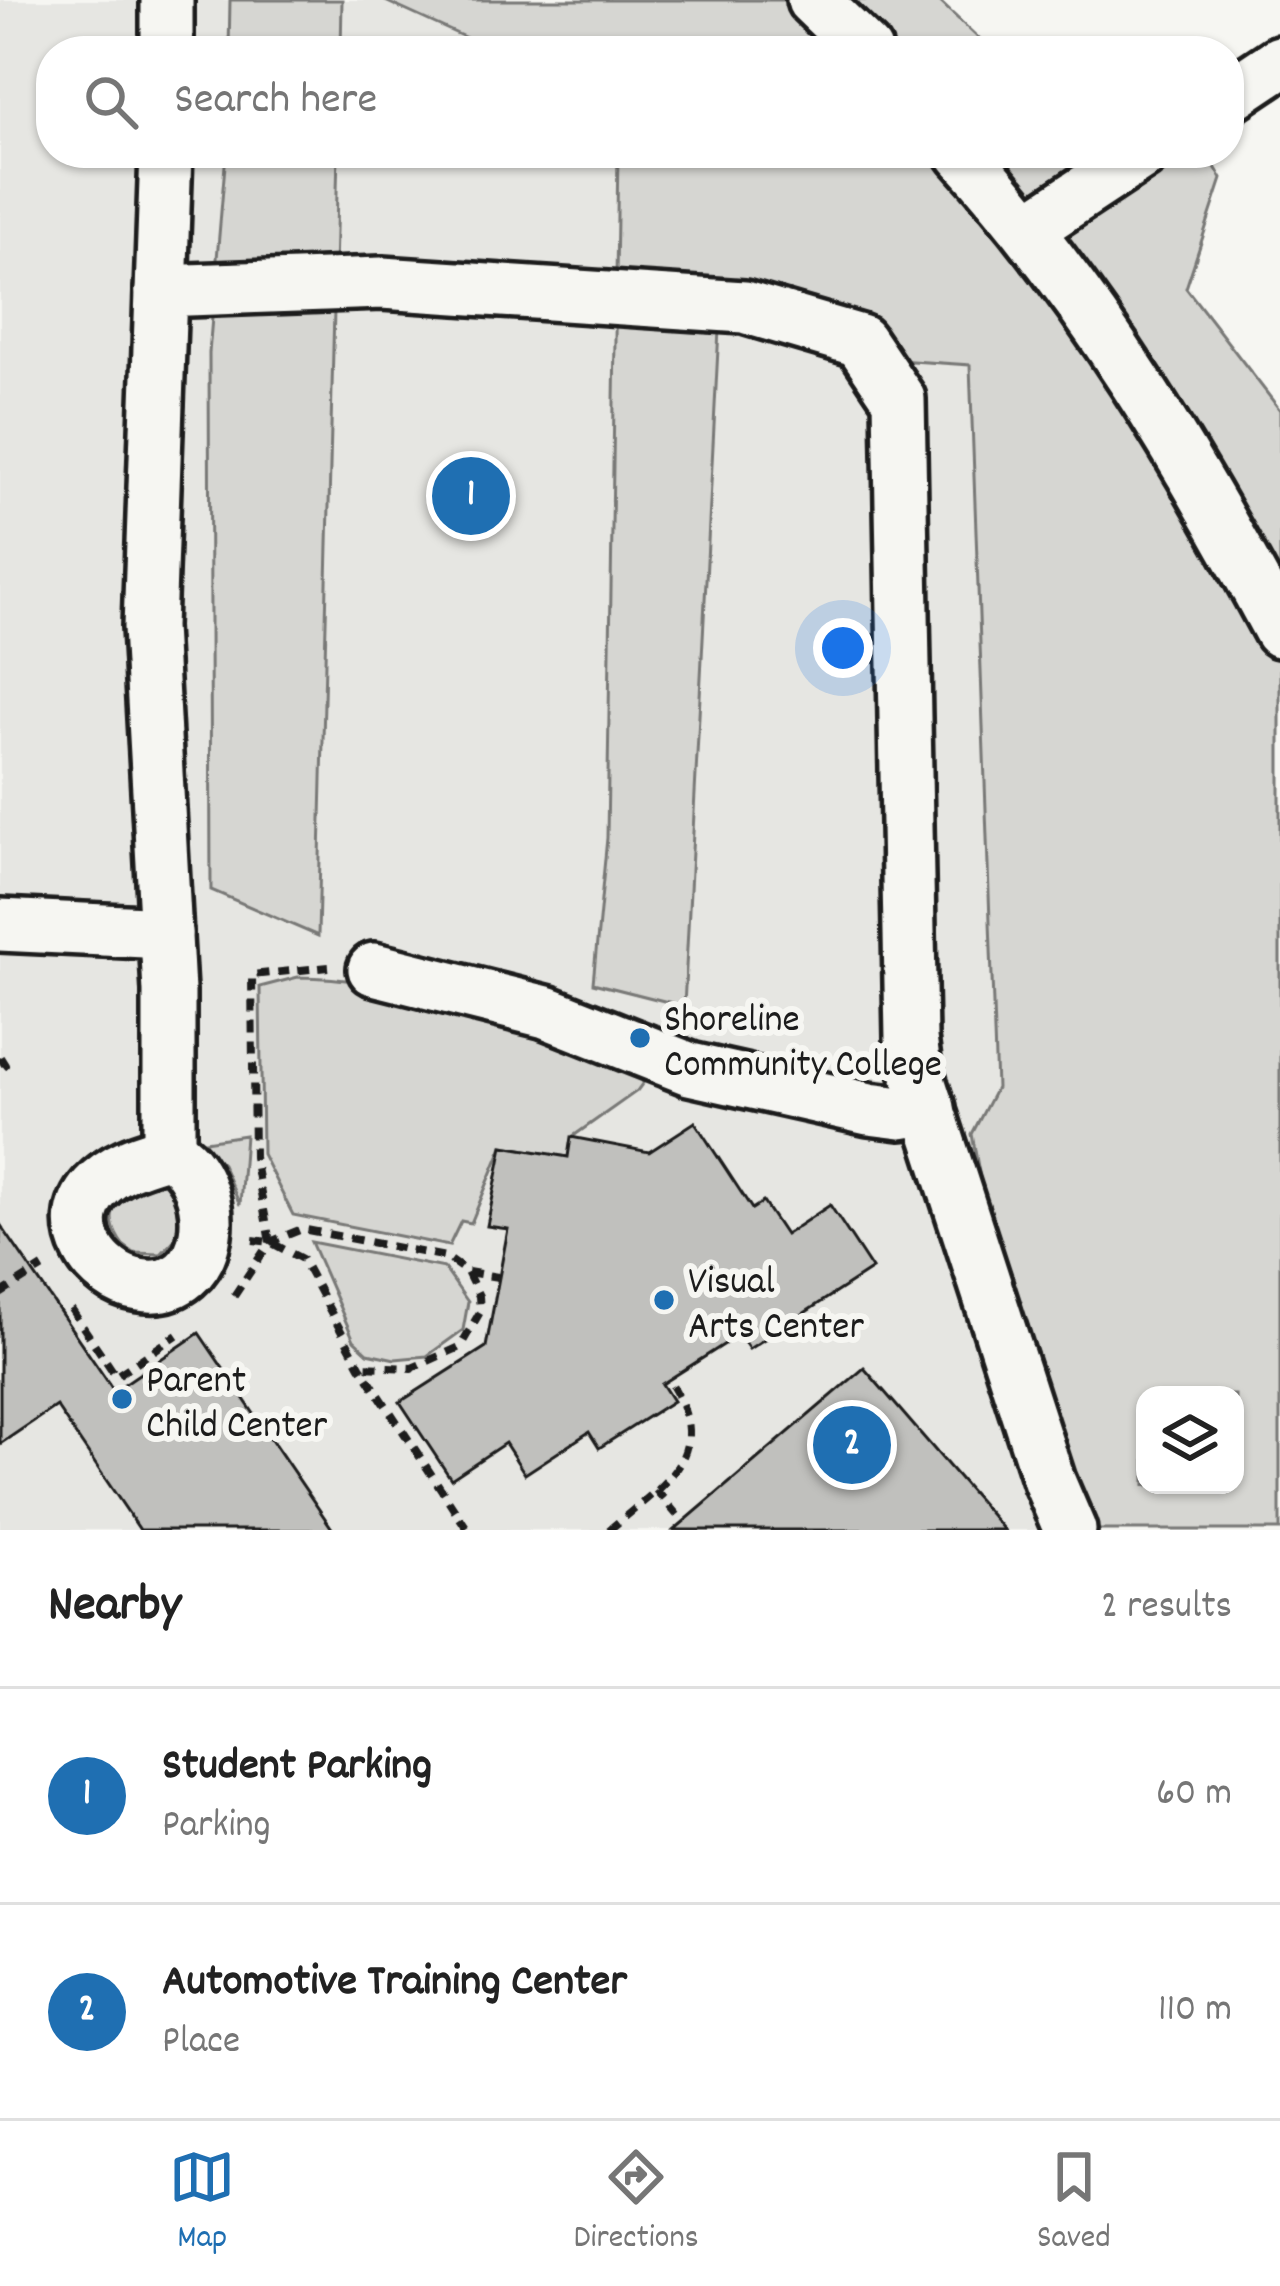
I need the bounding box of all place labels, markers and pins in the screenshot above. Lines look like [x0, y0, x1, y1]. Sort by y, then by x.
pin: 1 [432, 451, 510, 541]
place label: Shoreline Community College [664, 995, 942, 1095]
marker: Shoreline Community College [627, 1025, 653, 1051]
place label: Visual Arts Center [688, 1257, 864, 1357]
marker: Visual Arts Center [651, 1287, 677, 1313]
place label: Parent Child Center [146, 1356, 328, 1456]
marker: Parent Child Center [109, 1386, 135, 1412]
pin: 2 [813, 1400, 891, 1490]

